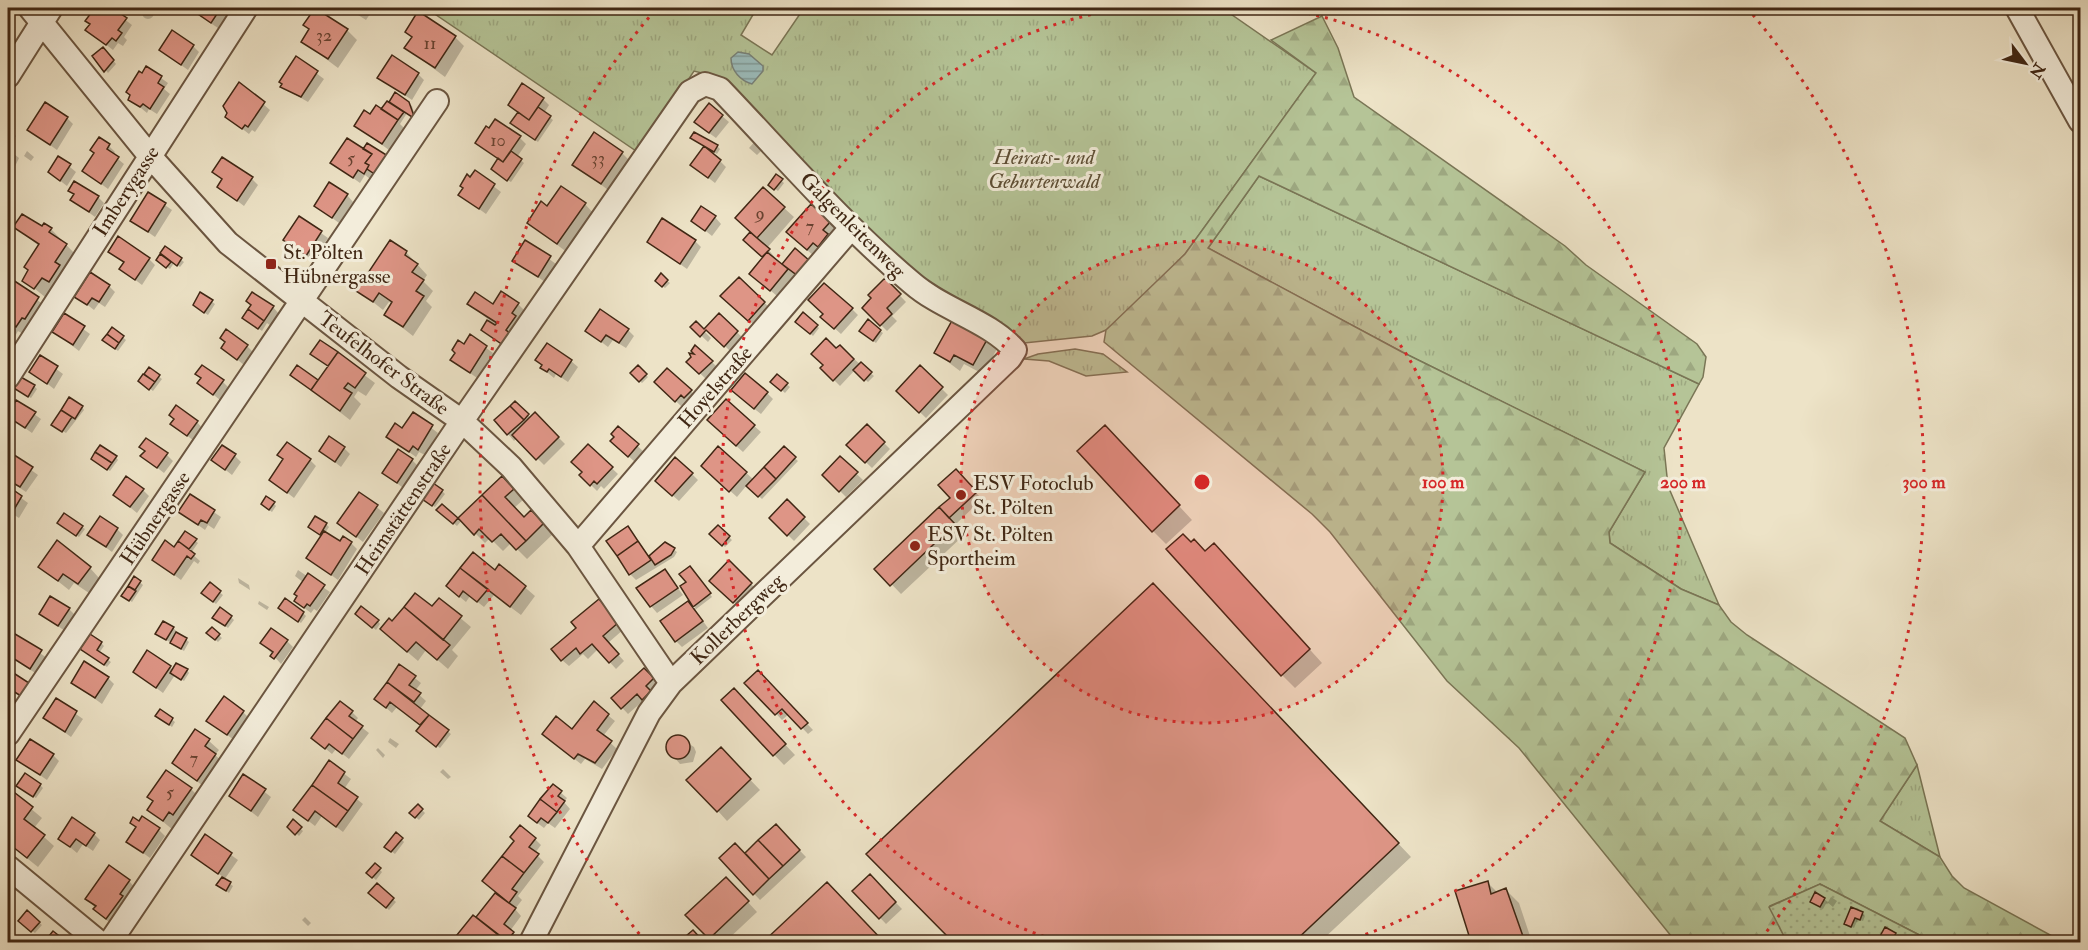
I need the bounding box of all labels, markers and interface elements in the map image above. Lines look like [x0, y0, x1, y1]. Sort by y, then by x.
house number: 32 [316, 24, 332, 47]
house number: 11 [424, 32, 436, 55]
north arrow [1995, 33, 2055, 93]
text: N [2024, 58, 2050, 82]
house number: 10 [490, 129, 506, 152]
street label: Imberygasse [87, 141, 166, 242]
park label: Heirats- und Geburtenwald [988, 144, 1101, 195]
house number: 5 [347, 147, 355, 170]
house number: 33 [591, 147, 605, 170]
street label: Galgenleitenweg [794, 167, 912, 285]
house number: 9 [753, 202, 765, 225]
house number: 7 [806, 215, 814, 238]
place label: St. Pölten Hübnergasse [283, 239, 391, 290]
marker: St. Pölten Hübnergasse [264, 257, 278, 271]
street label: Teufelhofer Straße [313, 305, 455, 422]
street label: Hoyelstraße [672, 340, 759, 434]
street label: Heimstättenstraße [349, 438, 458, 581]
street label: Hübnergasse [114, 466, 197, 570]
place label: ESV Fotoclub St. Pölten [973, 470, 1094, 521]
text: 100 m [1422, 471, 1465, 494]
text: 200 m [1660, 471, 1707, 494]
text: 300 m [1902, 471, 1947, 494]
centre of rings [1192, 472, 1212, 492]
marker: ESV Fotoclub St. Pölten [954, 488, 968, 502]
place label: ESV St. Pölten Sportheim [927, 521, 1054, 572]
marker: ESV St. Pölten Sportheim [908, 539, 922, 553]
street label: Kollerbergweg [685, 567, 791, 671]
house number: 7 [190, 747, 198, 770]
house number: 5 [166, 781, 174, 804]

